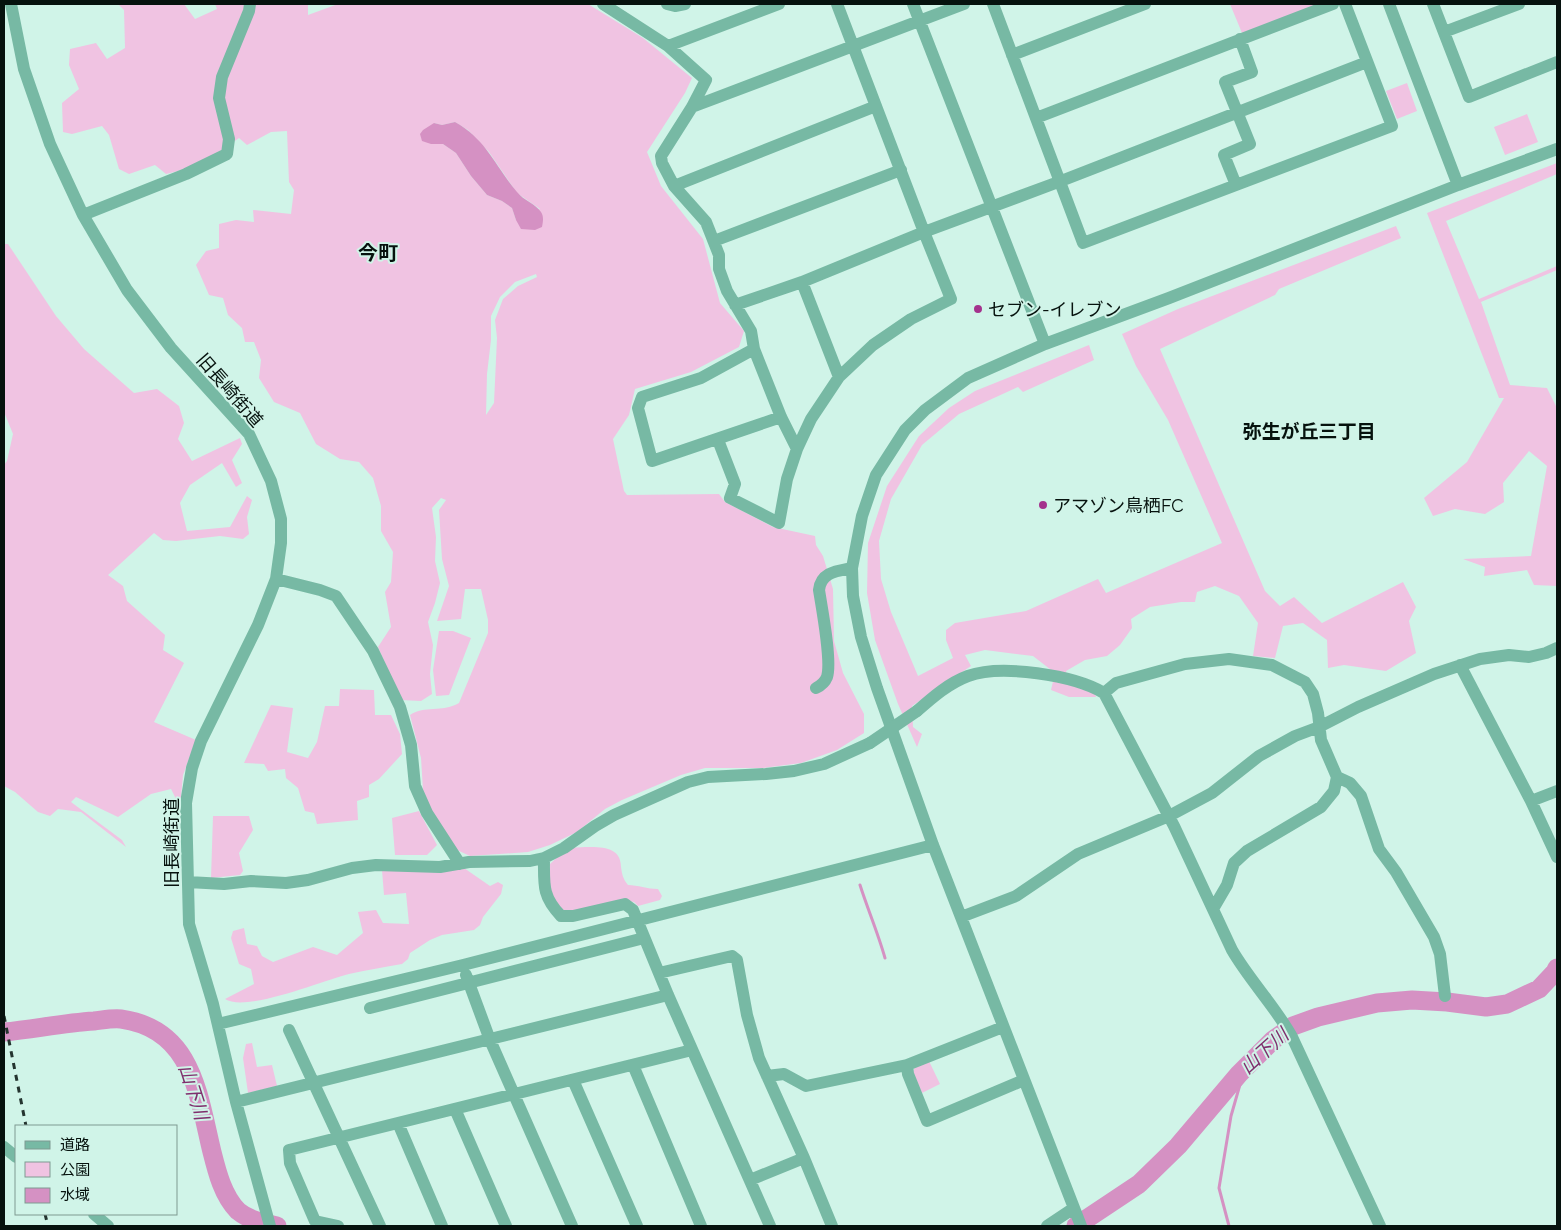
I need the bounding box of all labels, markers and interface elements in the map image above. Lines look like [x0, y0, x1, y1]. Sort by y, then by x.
district label: 今町 [358, 241, 398, 265]
place label: セブン-イレブン [988, 299, 1122, 320]
marker: セブン-イレブン [972, 303, 984, 315]
street label: 旧長崎街道 [193, 349, 267, 431]
district label: 弥生が丘三丁目 [1242, 420, 1376, 442]
place label: アマゾン鳥栖FC [1053, 495, 1184, 516]
marker: アマゾン鳥栖FC [1037, 499, 1049, 511]
street label: 旧長崎街道 [161, 798, 182, 888]
water label: 山下川 [1235, 1022, 1294, 1078]
water label: 山下川 [175, 1061, 214, 1124]
legend [15, 1125, 178, 1215]
text: 道路 [60, 1136, 90, 1154]
text: 公園 [60, 1161, 90, 1179]
text: 水域 [60, 1186, 90, 1204]

